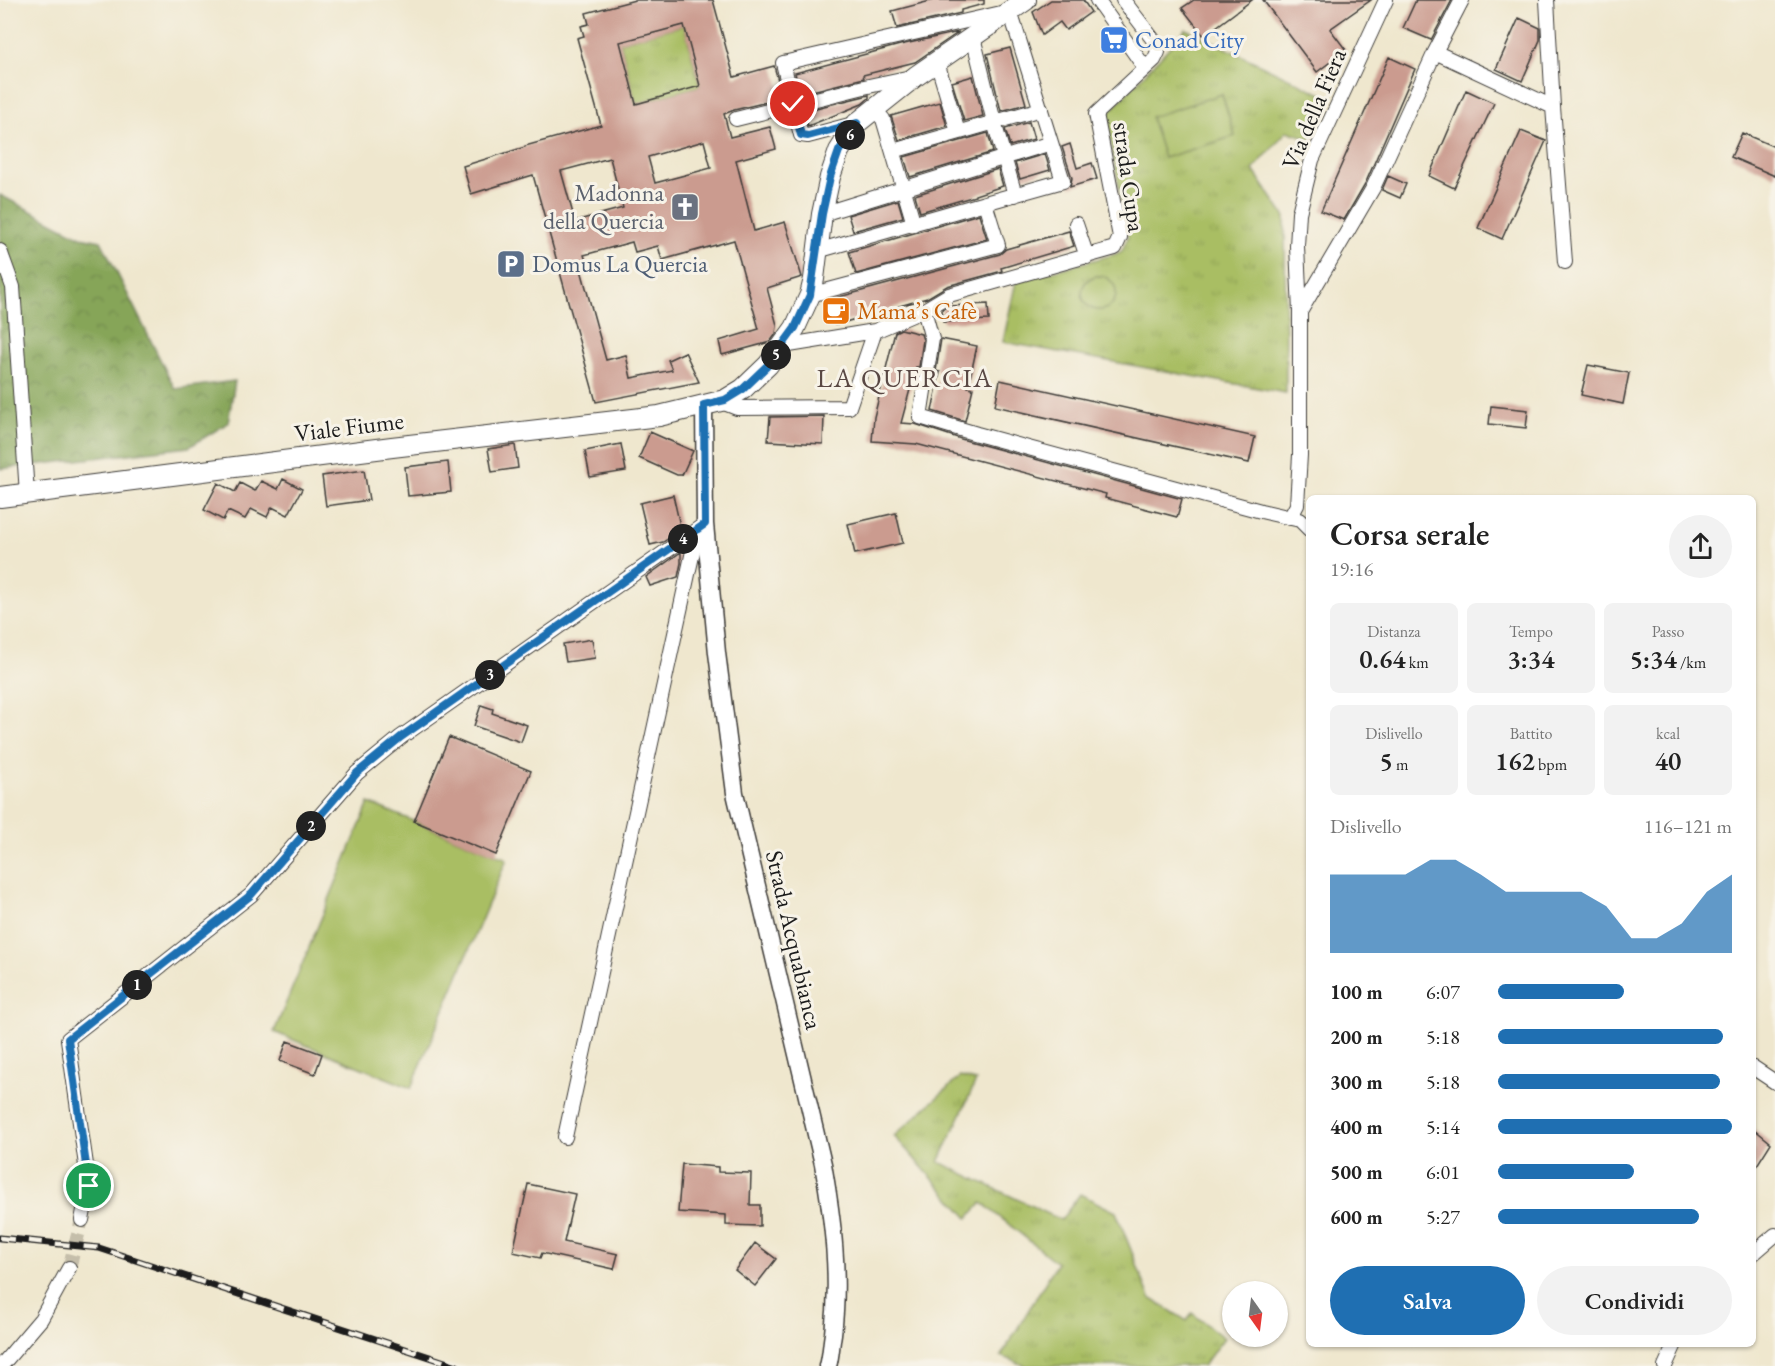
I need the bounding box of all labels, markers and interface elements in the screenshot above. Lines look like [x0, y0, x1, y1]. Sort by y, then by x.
supermarket icon: Conad City [1098, 24, 1130, 56]
place label: Conad City [1135, 24, 1245, 55]
street label: Via della Fiera [1274, 43, 1353, 174]
pin [767, 78, 818, 129]
icon: check [776, 87, 809, 120]
pin: 6 [835, 120, 865, 150]
street label: strada Cupa [1106, 120, 1153, 234]
text: 6 [846, 124, 854, 145]
place label: Madonna della Quercia [543, 177, 664, 236]
church icon: Madonna della Quercia [669, 191, 701, 223]
parking icon: Domus La Quercia [495, 248, 527, 280]
place label: Domus La Quercia [532, 248, 708, 279]
cafe icon: Mama’s Cafè [820, 295, 852, 327]
place label: Mama’s Cafè [857, 295, 977, 326]
pin: 5 [761, 340, 791, 370]
text: 5 [772, 344, 780, 365]
district label: LA QUERCIA [817, 360, 993, 395]
street label: Viale Fiume [293, 404, 405, 449]
text: Corsa serale [1330, 512, 1489, 555]
button: share [1669, 515, 1732, 578]
pin: 4 [668, 524, 698, 554]
text: 4 [679, 528, 687, 549]
text: 19:16 [1330, 556, 1373, 582]
text: Distanza [1367, 621, 1421, 642]
text: Tempo [1509, 621, 1553, 642]
text: Passo [1652, 621, 1684, 642]
text: 0.64 [1359, 642, 1406, 676]
text: 3:34 [1507, 642, 1555, 676]
text: 5:34 [1630, 642, 1677, 676]
text: km [1406, 652, 1429, 673]
text: /km [1677, 652, 1706, 673]
pin: 3 [475, 660, 505, 690]
text: 3 [486, 664, 494, 685]
text: Dislivello [1365, 723, 1423, 744]
text: Battito [1510, 723, 1552, 744]
text: kcal [1656, 723, 1680, 744]
text: 5 [1380, 744, 1393, 778]
text: 162 [1495, 744, 1535, 778]
text: 40 [1655, 744, 1681, 778]
text: m [1393, 754, 1409, 775]
text: bpm [1535, 754, 1567, 775]
pin: 2 [296, 811, 326, 841]
text: Dislivello [1330, 813, 1402, 839]
text: 116–121 m [1644, 813, 1732, 839]
text: 2 [307, 815, 315, 836]
street label: Strada Acquabianca [759, 847, 830, 1033]
pin: 1 [122, 970, 152, 1000]
text: 1 [133, 974, 141, 995]
text: 100 m [1330, 979, 1383, 1005]
text: 6:07 [1426, 979, 1460, 1005]
text: 200 m [1330, 1024, 1383, 1050]
text: 5:18 [1426, 1024, 1460, 1050]
text: 300 m [1330, 1069, 1383, 1095]
text: 5:18 [1426, 1069, 1460, 1095]
text: 400 m [1330, 1114, 1383, 1140]
text: 5:14 [1426, 1114, 1460, 1140]
text: 500 m [1330, 1159, 1383, 1185]
text: 6:01 [1426, 1159, 1460, 1185]
pin [63, 1160, 114, 1211]
icon: arrive [72, 1169, 105, 1202]
text: 600 m [1330, 1204, 1383, 1230]
text: 5:27 [1426, 1204, 1460, 1230]
button: Salva [1330, 1266, 1525, 1335]
button: Condividi [1537, 1266, 1732, 1335]
north arrow [1222, 1281, 1288, 1347]
map controls [1222, 1281, 1288, 1347]

